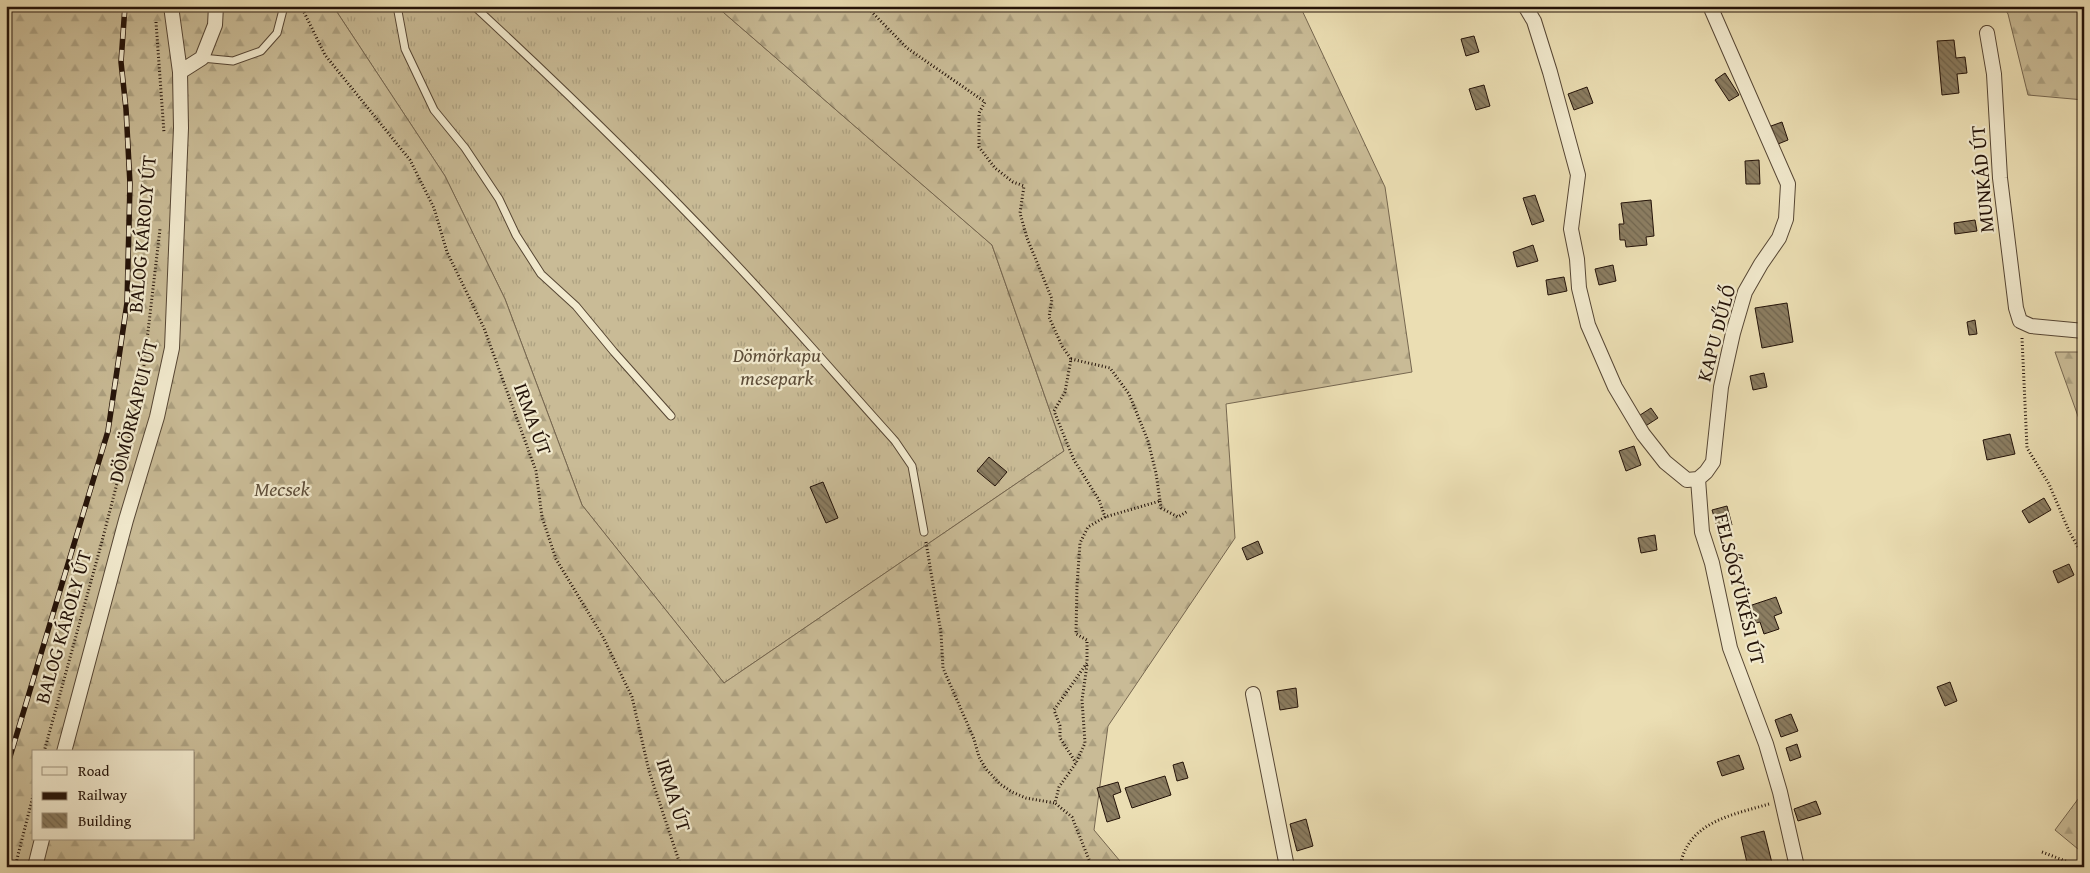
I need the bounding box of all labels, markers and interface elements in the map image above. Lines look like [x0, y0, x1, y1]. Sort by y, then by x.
street label: MUNKÁD ÚT [1962, 124, 2001, 234]
street label: BALOG KÁROLY ÚT [120, 154, 163, 314]
street label: KAPU DŰLŐ [1689, 281, 1742, 385]
street label: DÖMÖRKAPUI ÚT [101, 336, 164, 486]
park label: Dömörkapu mesepark [732, 340, 821, 392]
street label: IRMA ÚT [507, 379, 560, 459]
park label: Mecsek [254, 474, 311, 503]
street label: FELSŐGYÜKÉSI ÚT [1708, 510, 1773, 668]
street label: BALOG KÁROLY ÚT [27, 547, 98, 707]
legend [32, 750, 195, 840]
street label: IRMA ÚT [650, 755, 699, 835]
text: Road [78, 760, 109, 781]
text: Railway [78, 784, 128, 805]
text: Building [78, 810, 132, 831]

